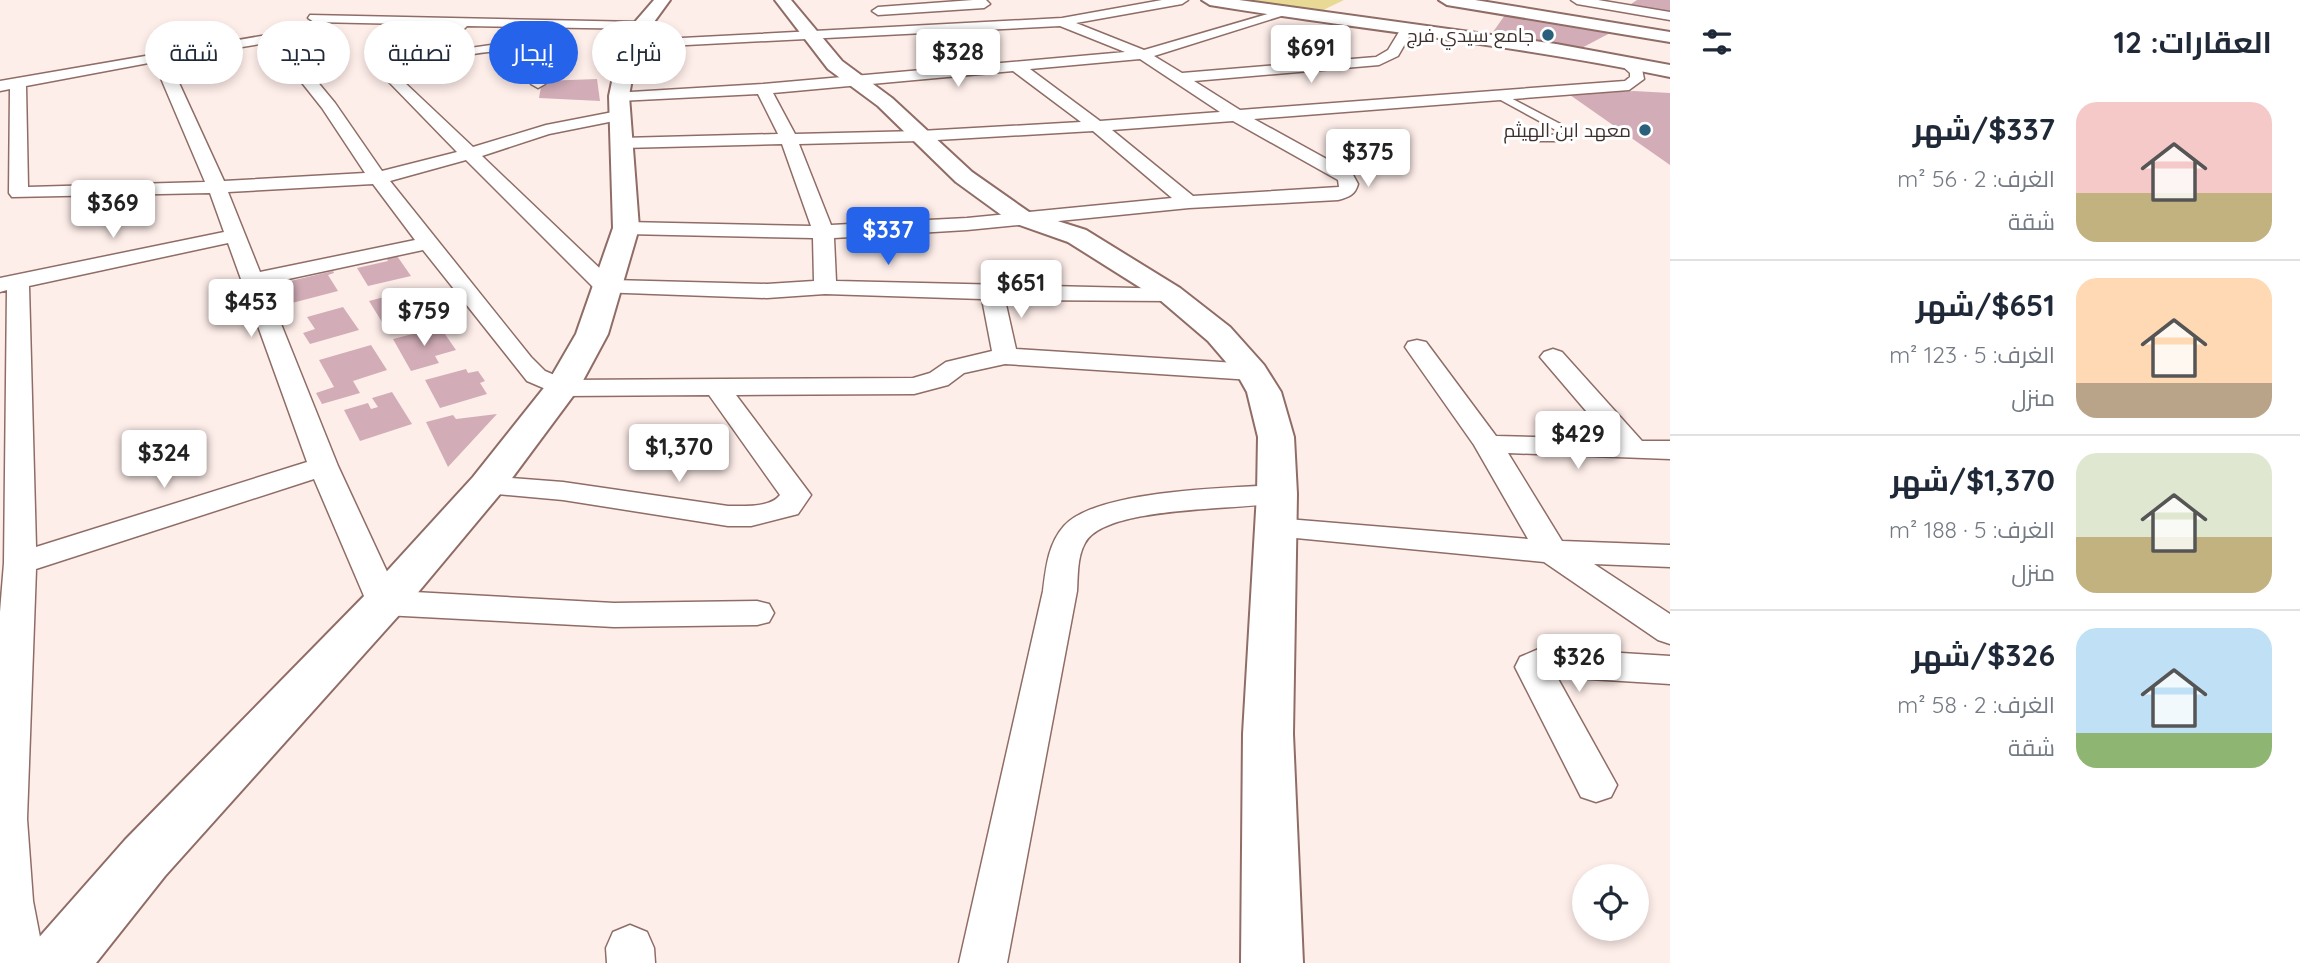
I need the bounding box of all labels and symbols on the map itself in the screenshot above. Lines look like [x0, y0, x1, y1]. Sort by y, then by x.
place label: جامع سيدي فرج [1407, 23, 1534, 50]
pin: $691 [1270, 25, 1352, 85]
marker: جامع سيدي فرج [1540, 27, 1556, 43]
pin: $328 [917, 29, 999, 89]
place label: معهد ابن الهيثم [1504, 118, 1631, 144]
marker: معهد ابن الهيثم [1637, 122, 1653, 138]
pin: $375 [1327, 130, 1409, 189]
pin: $369 [72, 180, 154, 240]
pin: $337 [847, 208, 929, 267]
pin: $651 [980, 260, 1062, 320]
pin: $453 [210, 280, 292, 339]
pin: $759 [383, 288, 465, 348]
pin: $429 [1537, 412, 1619, 471]
pin: $1,370 [622, 424, 736, 484]
pin: $324 [123, 430, 205, 490]
pin: $326 [1538, 634, 1620, 694]

